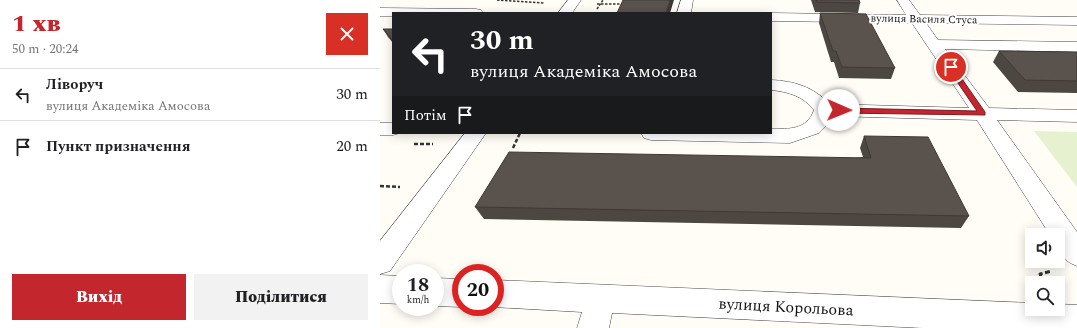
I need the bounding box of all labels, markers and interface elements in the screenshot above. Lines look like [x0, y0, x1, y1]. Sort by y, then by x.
text: 1 хв [12, 6, 60, 42]
street label: вулиця Василя Стуса [870, 10, 978, 28]
button: close [326, 13, 368, 55]
text: 30 m [470, 19, 534, 62]
icon: left [404, 28, 456, 80]
text: 50 m · 20:24 [12, 39, 78, 59]
pin [934, 50, 968, 84]
icon: arrive [940, 56, 962, 78]
text: вулиця Академіка Амосова [470, 58, 697, 85]
text: Ліворуч [46, 73, 103, 96]
text: 30 m [336, 83, 368, 106]
icon: left [12, 84, 34, 106]
position arrow [818, 89, 860, 131]
text: вулиця Академіка Амосова [46, 96, 210, 116]
text: Потім [404, 104, 446, 127]
icon: arrive [454, 104, 476, 126]
text: Пункт призначення [46, 135, 191, 158]
text: 20 m [336, 135, 368, 158]
icon: arrive [12, 136, 34, 158]
map controls [1025, 228, 1065, 316]
button: sound [1025, 228, 1065, 268]
speed limit sign: 20 [452, 264, 504, 316]
text: 18 [407, 270, 429, 300]
button: Вихід [12, 274, 186, 320]
button: Поділитися [194, 274, 368, 320]
button: search [1025, 276, 1065, 316]
street label: вулиця Корольова [718, 291, 854, 323]
text: km/h [407, 292, 429, 308]

